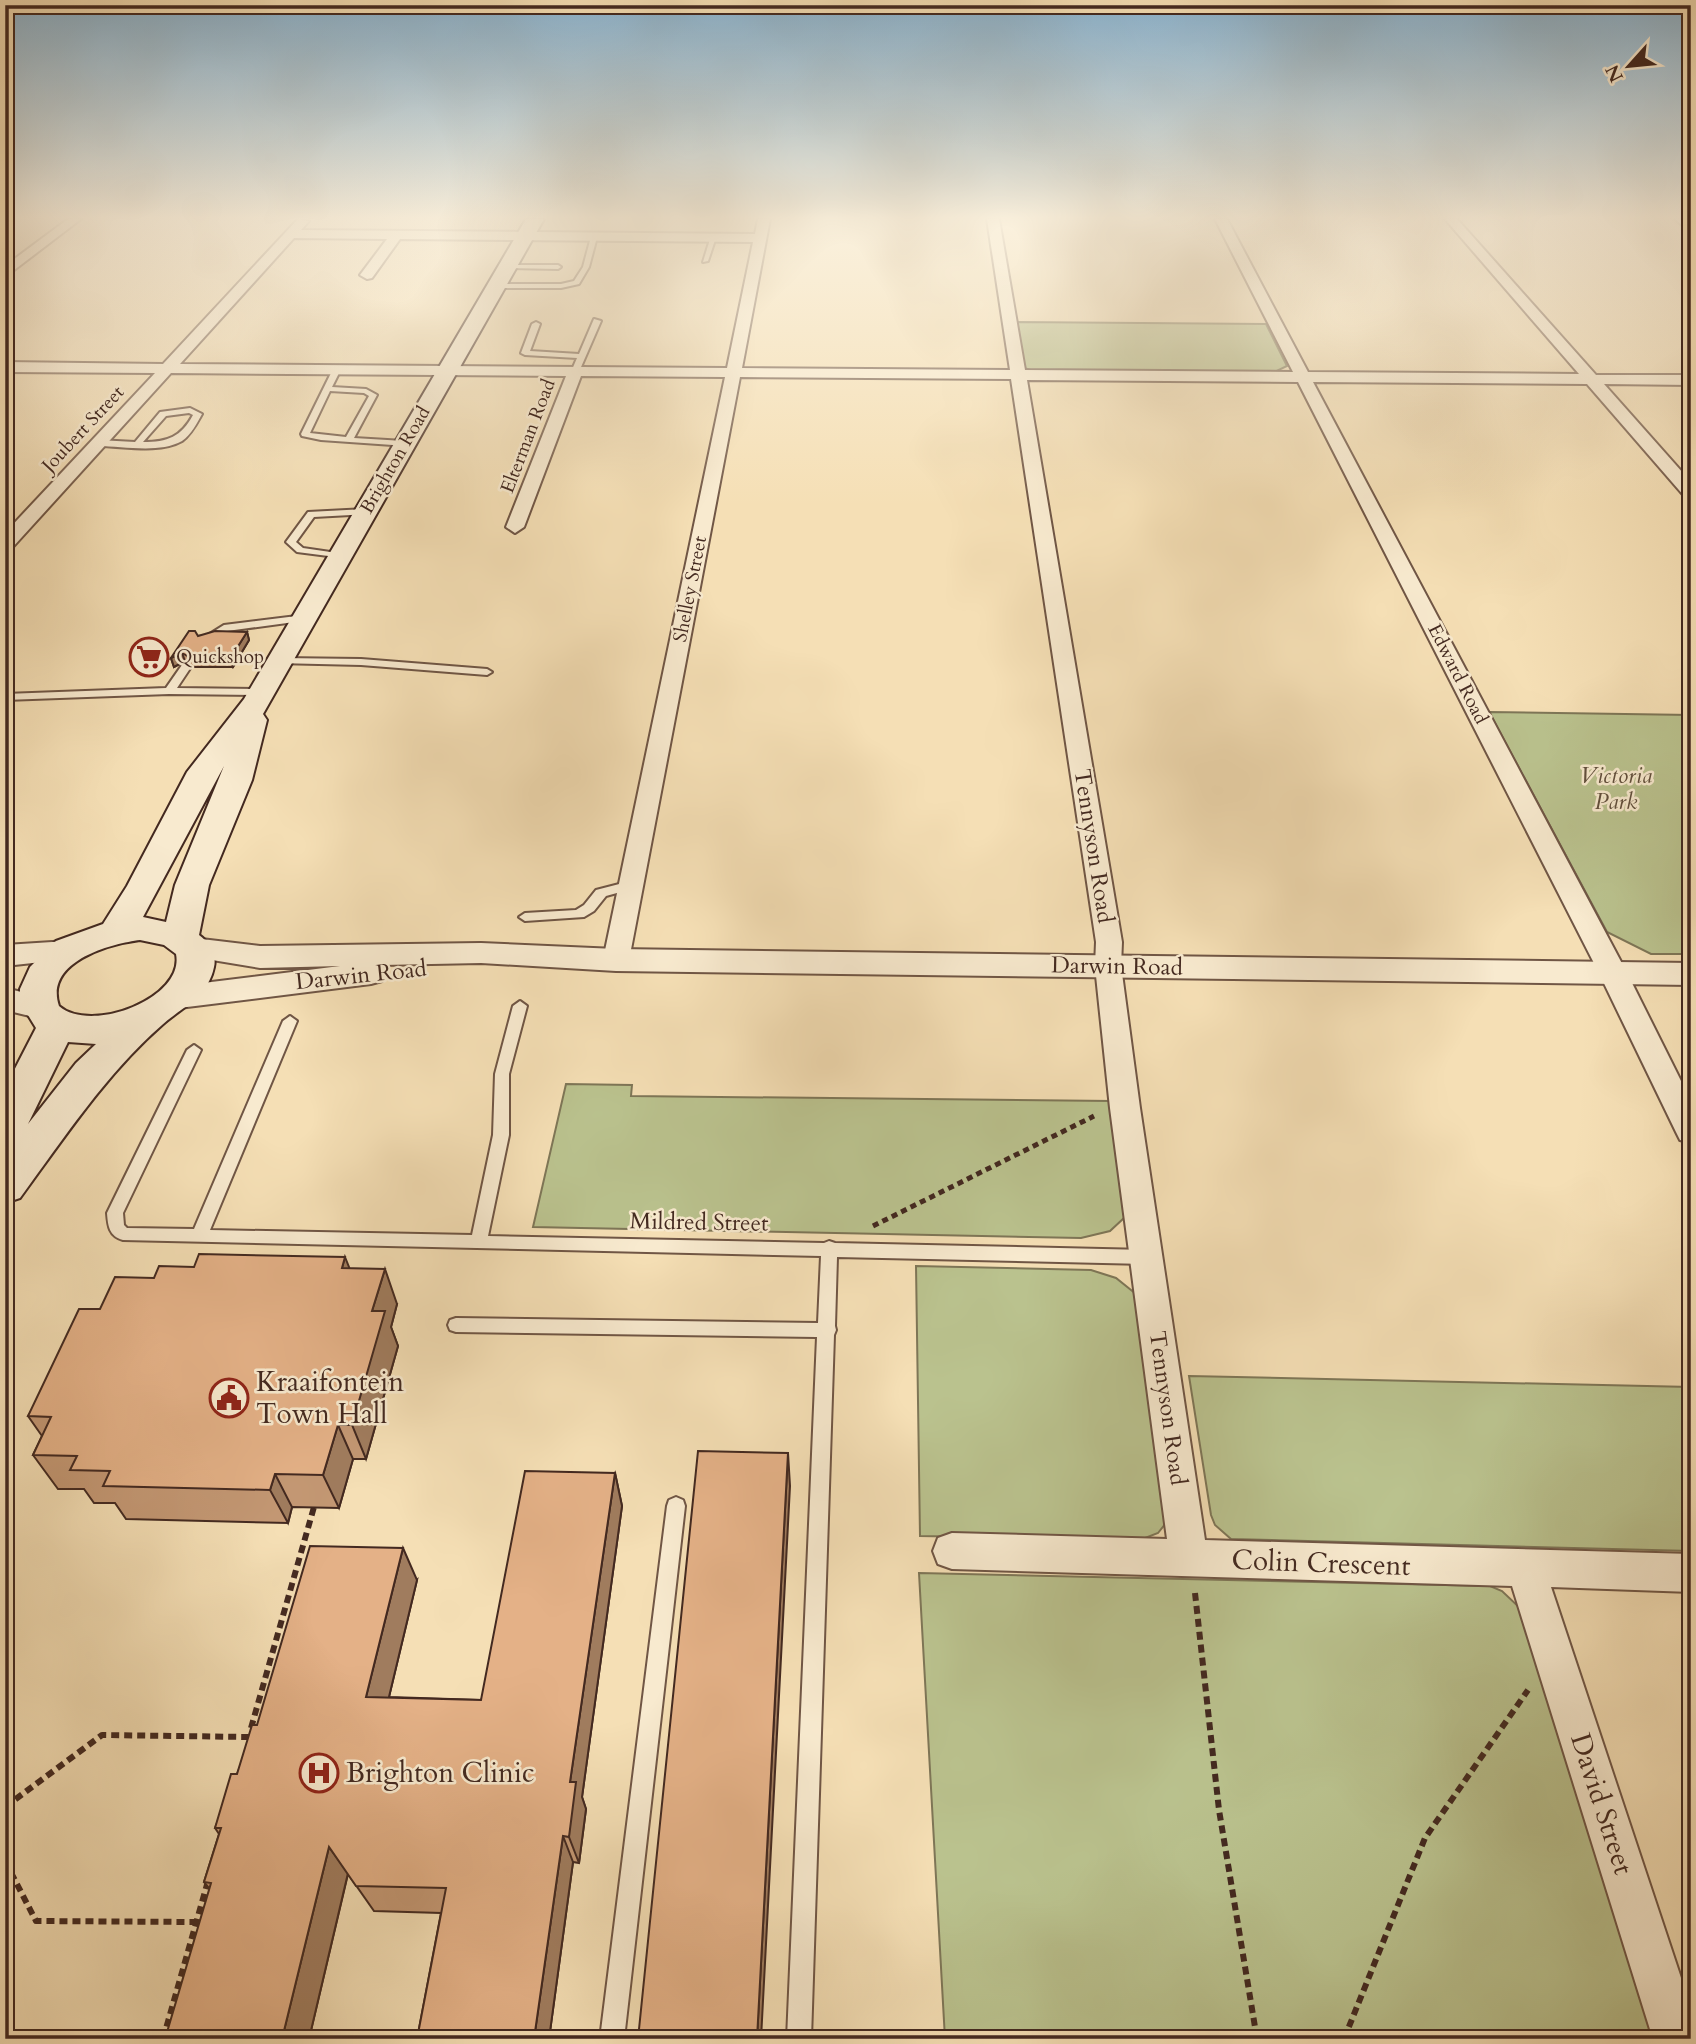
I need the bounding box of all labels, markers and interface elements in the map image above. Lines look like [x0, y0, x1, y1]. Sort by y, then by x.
north arrow [1594, 32, 1664, 102]
text: N [1599, 60, 1630, 87]
street label: Elterman Road [494, 375, 562, 497]
street label: Joubert Street [34, 380, 130, 480]
street label: Brighton Road [354, 401, 436, 519]
street label: Shelley Street [667, 534, 713, 644]
street label: Edward Road [1422, 619, 1494, 729]
supermarket icon: Quickshop [128, 636, 170, 678]
place label: Quickshop [176, 644, 264, 670]
park label: Victoria Park [1580, 760, 1652, 817]
street label: Tennyson Road [1067, 767, 1122, 926]
street label: Darwin Road [1051, 949, 1184, 983]
street label: Darwin Road [294, 953, 429, 997]
street label: Mildred Street [629, 1205, 769, 1239]
street label: Tennyson Road [1142, 1329, 1194, 1488]
place label: Kraaifontein Town Hall [256, 1363, 404, 1433]
public building icon: Kraaifontein Town Hall [208, 1377, 250, 1419]
street label: Colin Crescent [1231, 1541, 1411, 1585]
street label: David Street [1561, 1728, 1643, 1880]
hospital icon: Brighton Clinic [298, 1752, 340, 1794]
place label: Brighton Clinic [346, 1754, 535, 1792]

